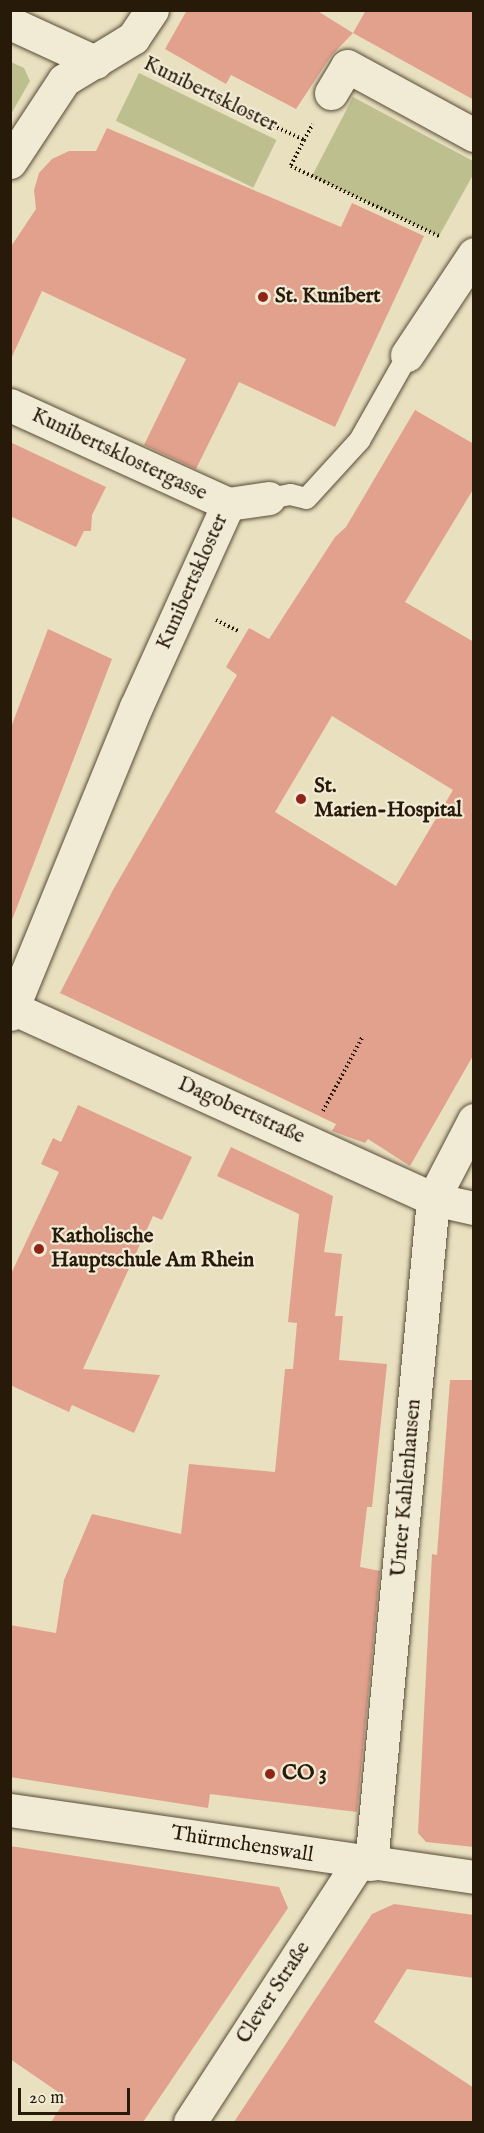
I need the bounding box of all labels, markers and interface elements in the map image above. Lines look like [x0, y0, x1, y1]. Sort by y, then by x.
street label: Kunibertskloster [139, 52, 281, 138]
place label: St. Kunibert [275, 284, 381, 310]
marker: St. Kunibert [256, 290, 270, 304]
street label: Kunibertsklostergasse [27, 403, 211, 507]
street label: Kunibertskloster [152, 510, 234, 654]
place label: St. Marien-Hospital [314, 774, 462, 824]
marker: St. Marien-Hospital [292, 790, 310, 808]
street label: Dagobertstraße [174, 1072, 308, 1150]
place label: Katholische Hauptschule Am Rhein [51, 1224, 254, 1274]
marker: Katholische Hauptschule Am Rhein [32, 1242, 46, 1256]
street label: Unter Kahlenhausen [387, 1398, 427, 1578]
place label: CO 3 [282, 1761, 327, 1787]
marker: CO 3 [263, 1767, 277, 1781]
street label: Thürmchenswall [169, 1821, 315, 1869]
street label: Clever Straße [232, 1937, 316, 2049]
scale bar [21, 2076, 134, 2114]
text: 20 m [29, 2087, 64, 2110]

